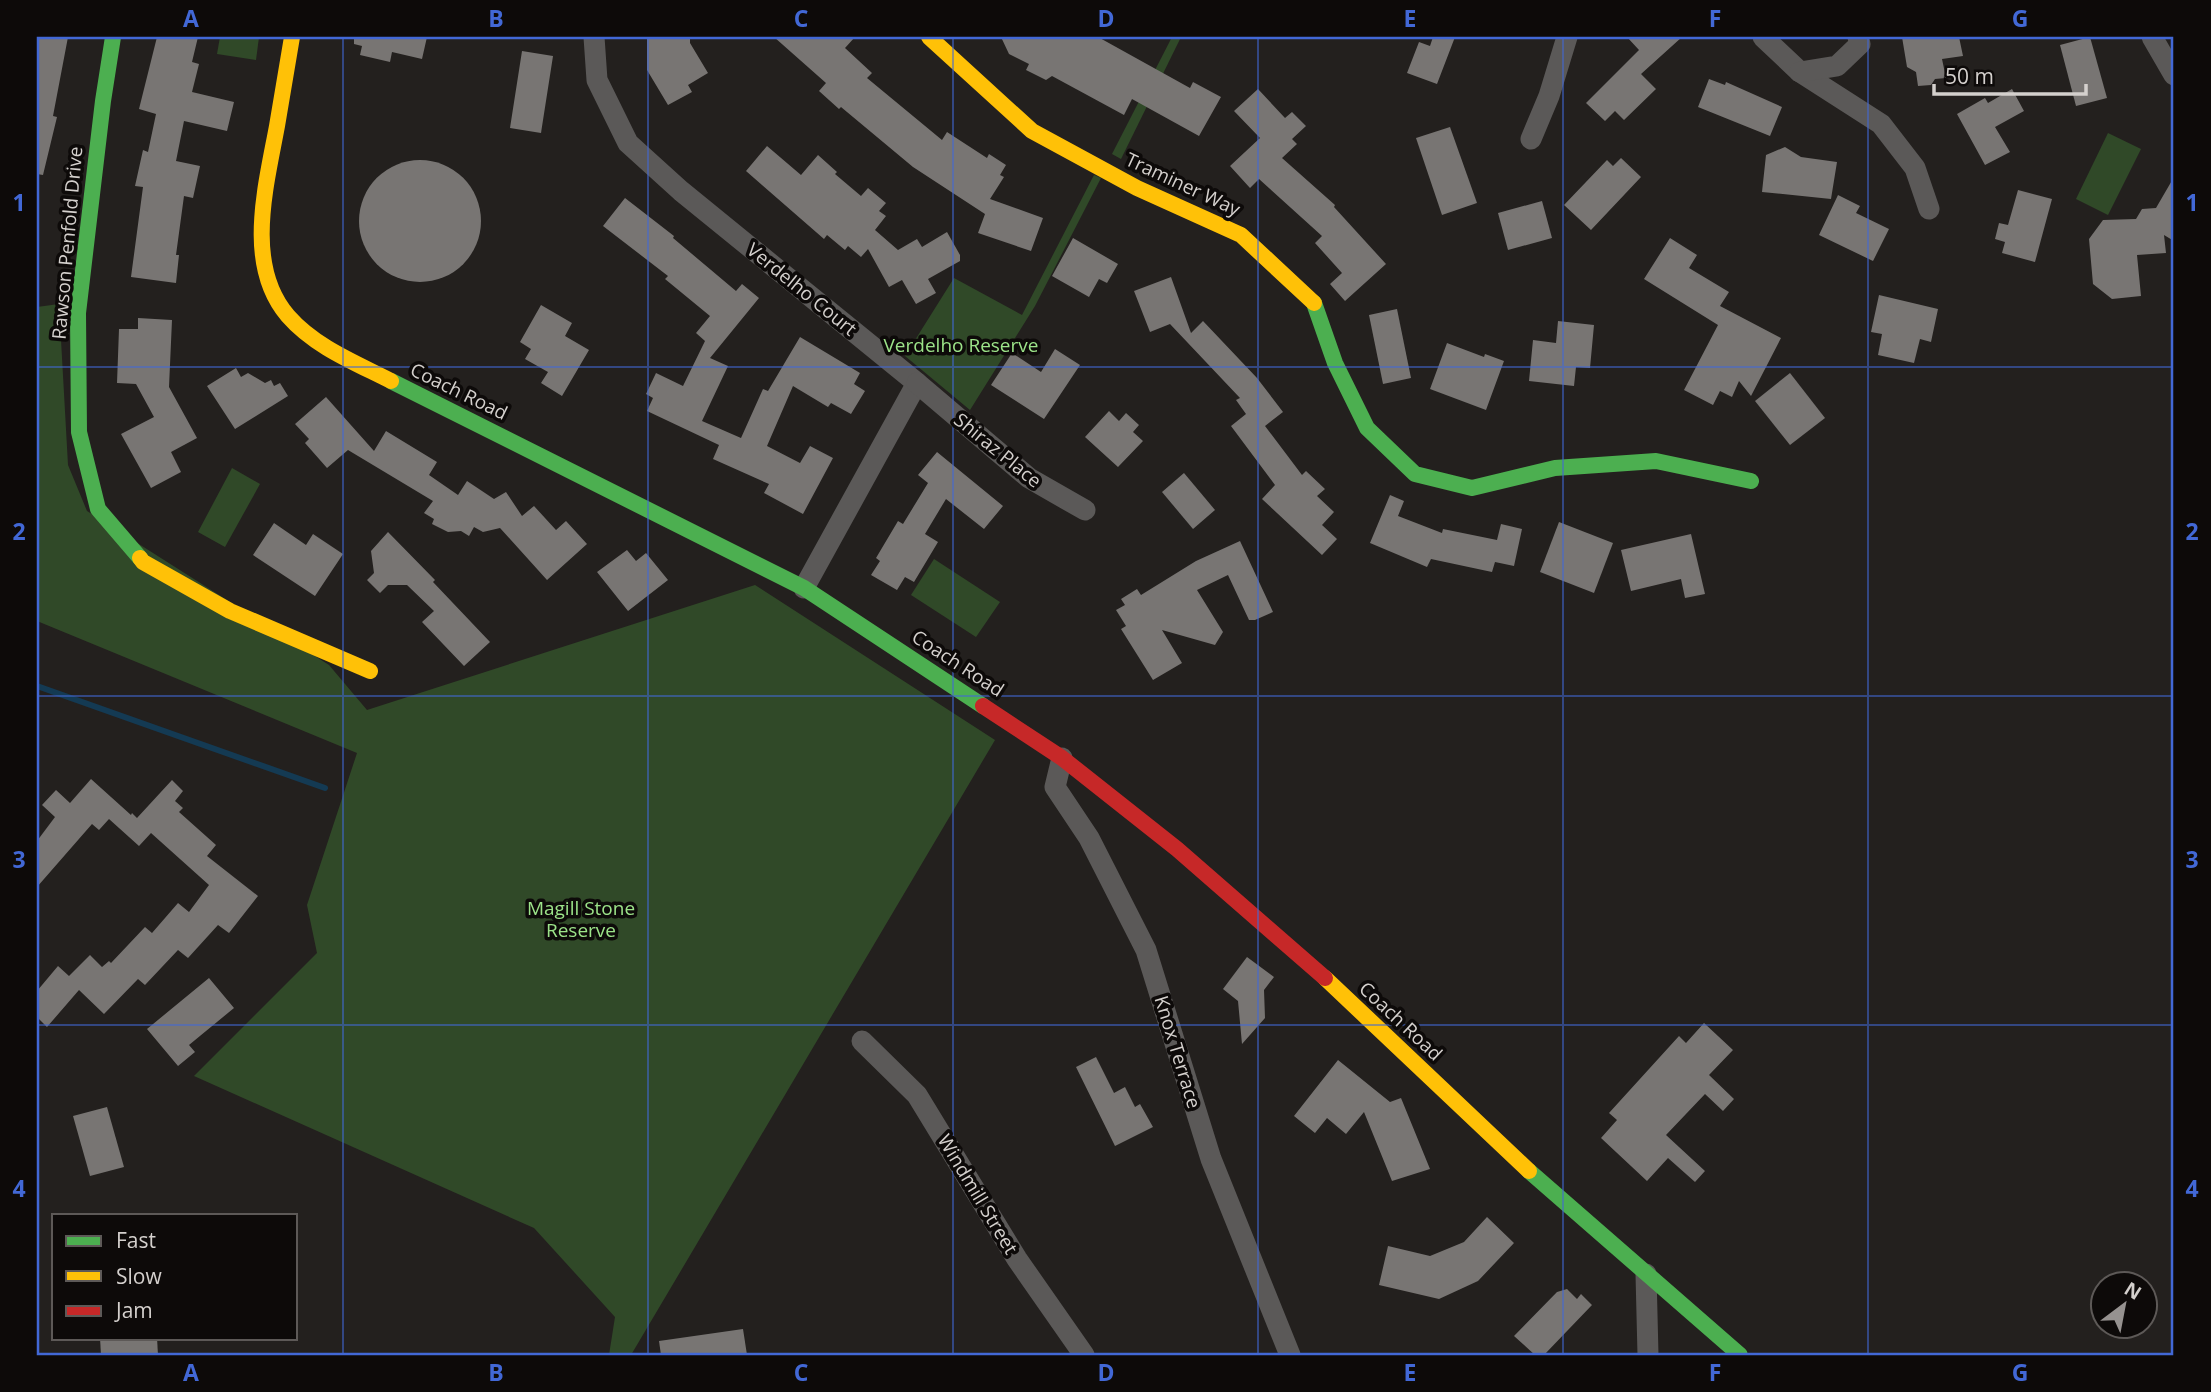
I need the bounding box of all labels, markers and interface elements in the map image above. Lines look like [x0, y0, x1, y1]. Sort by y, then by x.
text: A [183, 2, 199, 34]
text: B [488, 2, 504, 34]
text: C [794, 2, 808, 34]
text: D [1097, 2, 1115, 34]
text: E [1404, 2, 1416, 34]
text: F [1709, 2, 1721, 34]
text: G [2012, 2, 2028, 34]
scale bar [1934, 52, 2087, 96]
text: 50 m [1945, 62, 1994, 90]
street label: Rawson Penfold Drive [46, 145, 88, 341]
street label: Traminer Way [1121, 146, 1245, 222]
text: 1 [12, 186, 26, 218]
text: 1 [2185, 186, 2199, 218]
street label: Verdelho Court [742, 237, 863, 342]
park label: Verdelho Reserve [884, 332, 1038, 358]
street label: Coach Road [406, 356, 512, 426]
street label: Shiraz Place [949, 407, 1047, 493]
text: 2 [12, 515, 26, 547]
text: 2 [2185, 515, 2199, 547]
street label: Coach Road [907, 624, 1009, 702]
text: 3 [12, 843, 26, 875]
text: 3 [2185, 843, 2199, 875]
park label: Magill Stone Reserve [527, 895, 635, 943]
street label: Coach Road [1354, 976, 1448, 1066]
street label: Knox Terrace [1149, 992, 1207, 1112]
street label: Windmill Street [932, 1129, 1024, 1259]
text: 4 [12, 1172, 26, 1204]
text: 4 [2185, 1172, 2199, 1204]
legend [52, 1214, 298, 1340]
text: Fast [116, 1226, 156, 1254]
text: Slow [116, 1262, 162, 1290]
north arrow [2088, 1270, 2158, 1340]
text: N [2120, 1275, 2146, 1306]
text: Jam [114, 1296, 153, 1324]
text: A [183, 1356, 199, 1388]
text: B [488, 1356, 504, 1388]
text: C [794, 1356, 808, 1388]
text: D [1097, 1356, 1115, 1388]
text: E [1404, 1356, 1416, 1388]
text: F [1709, 1356, 1721, 1388]
text: G [2012, 1356, 2028, 1388]

